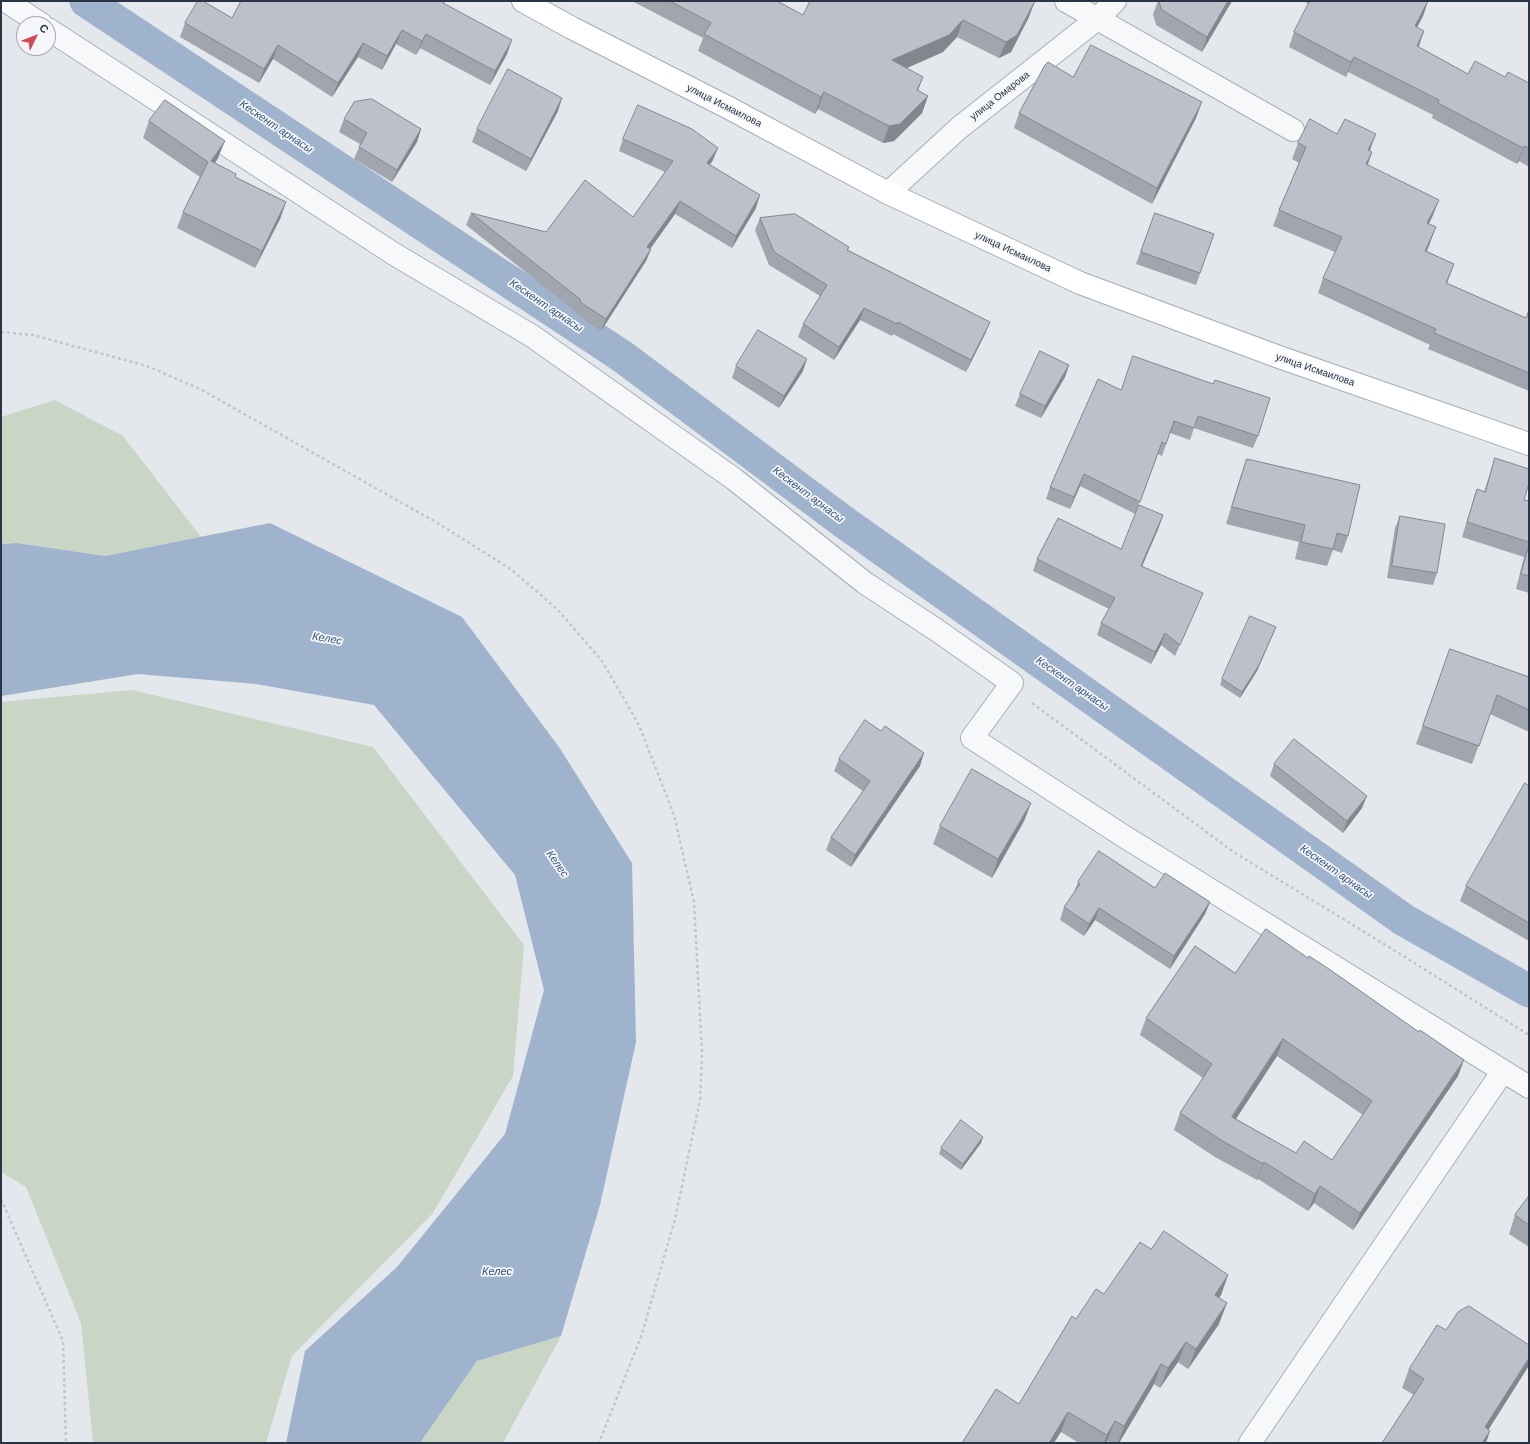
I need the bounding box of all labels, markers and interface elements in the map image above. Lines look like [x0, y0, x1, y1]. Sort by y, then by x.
north arrow [16, 16, 56, 56]
text: С [37, 21, 51, 35]
street label: улица Омарова [968, 69, 1032, 123]
street label: улица Исмаилова [684, 82, 764, 130]
water label: Кескент арнасы [237, 98, 315, 156]
street label: улица Исмаилова [973, 229, 1053, 275]
water label: Кескент арнасы [507, 277, 585, 335]
street label: улица Исмаилова [1274, 351, 1356, 389]
water label: Кескент арнасы [770, 464, 846, 526]
water label: Келес [311, 630, 343, 648]
water label: Кескент арнасы [1033, 654, 1111, 714]
water label: Кескент арнасы [1297, 842, 1375, 902]
water label: Келес [543, 848, 571, 880]
water label: Келес [482, 1265, 512, 1279]

